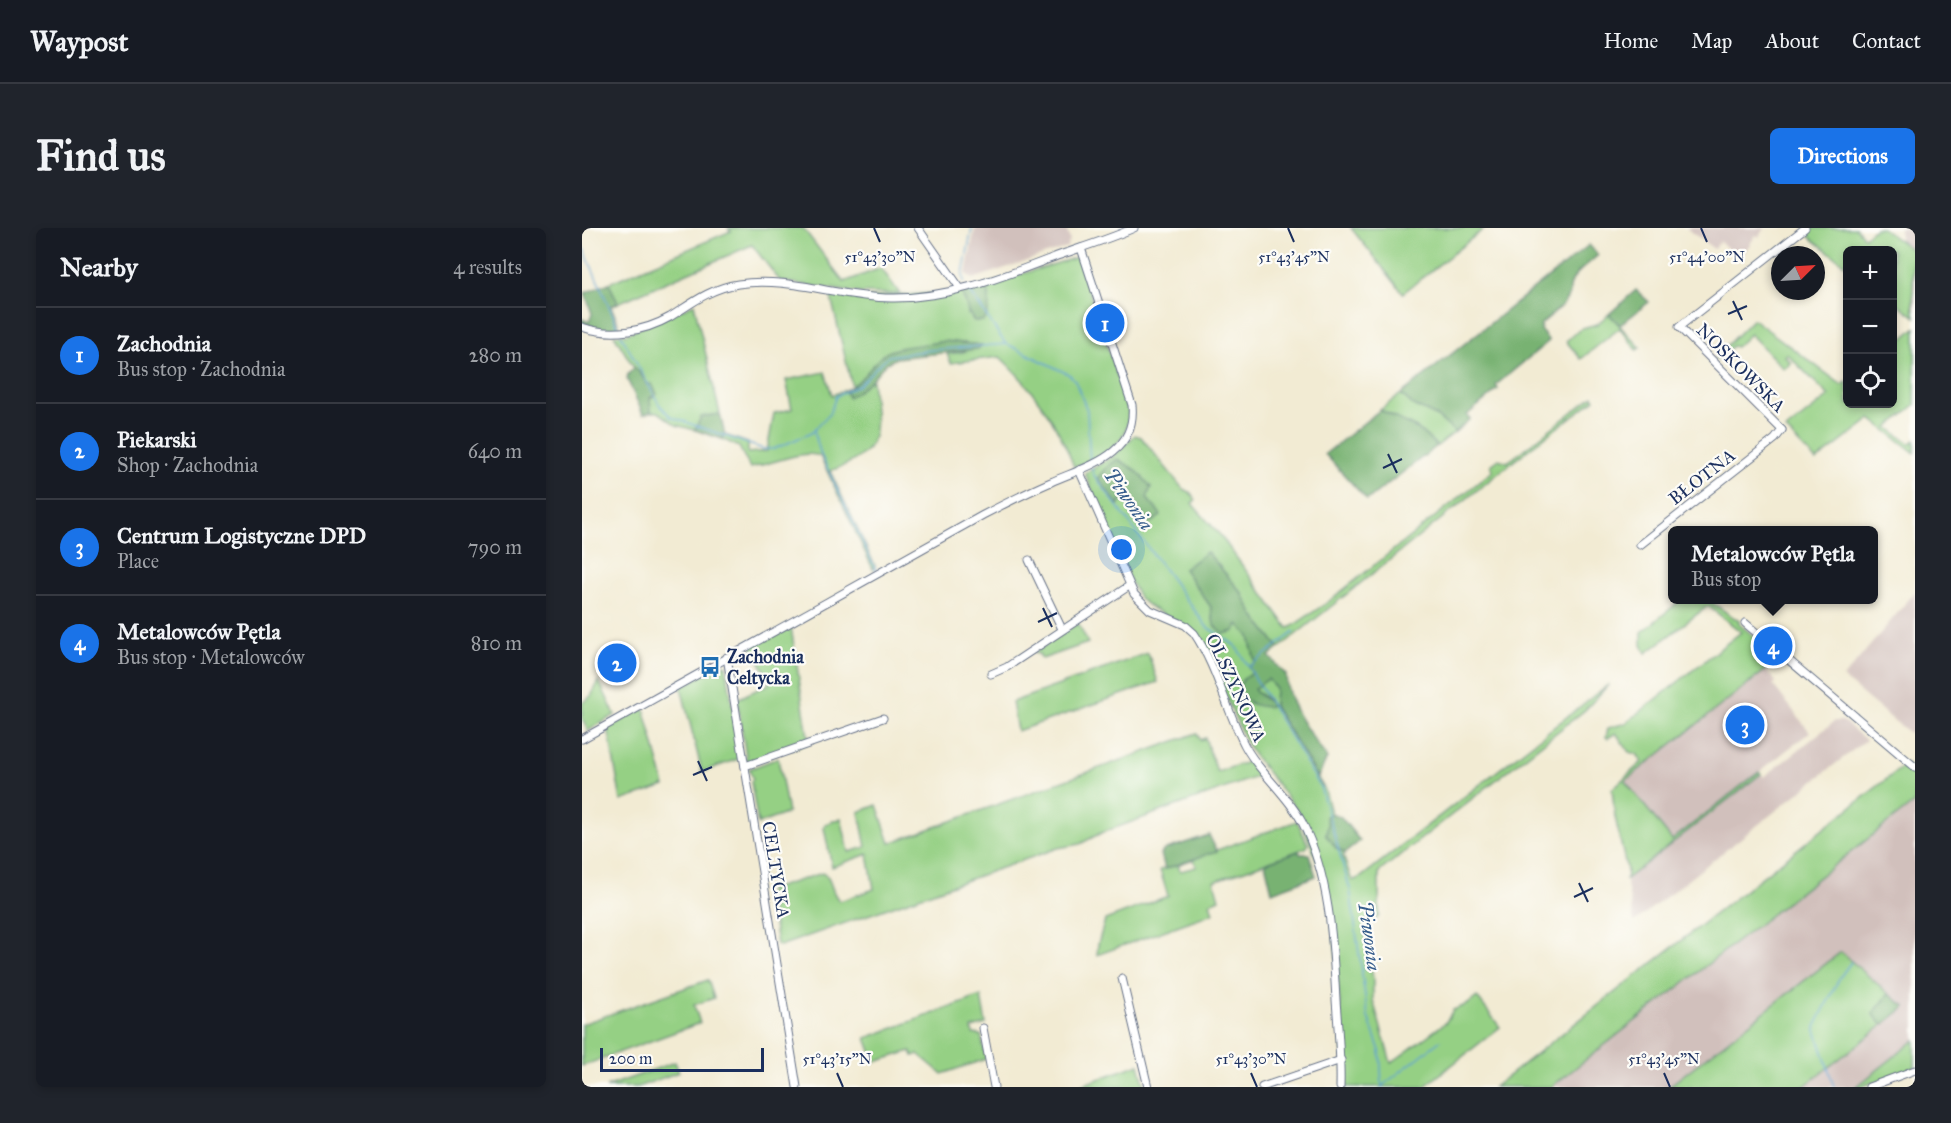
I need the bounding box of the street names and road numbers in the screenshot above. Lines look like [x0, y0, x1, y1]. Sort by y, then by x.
street label: NOSKOWSKA [1692, 319, 1790, 417]
street label: BŁOTNA [1664, 444, 1740, 510]
street label: OLSZYNOWA [1201, 630, 1271, 746]
street label: CELTYCKA [757, 820, 795, 920]

